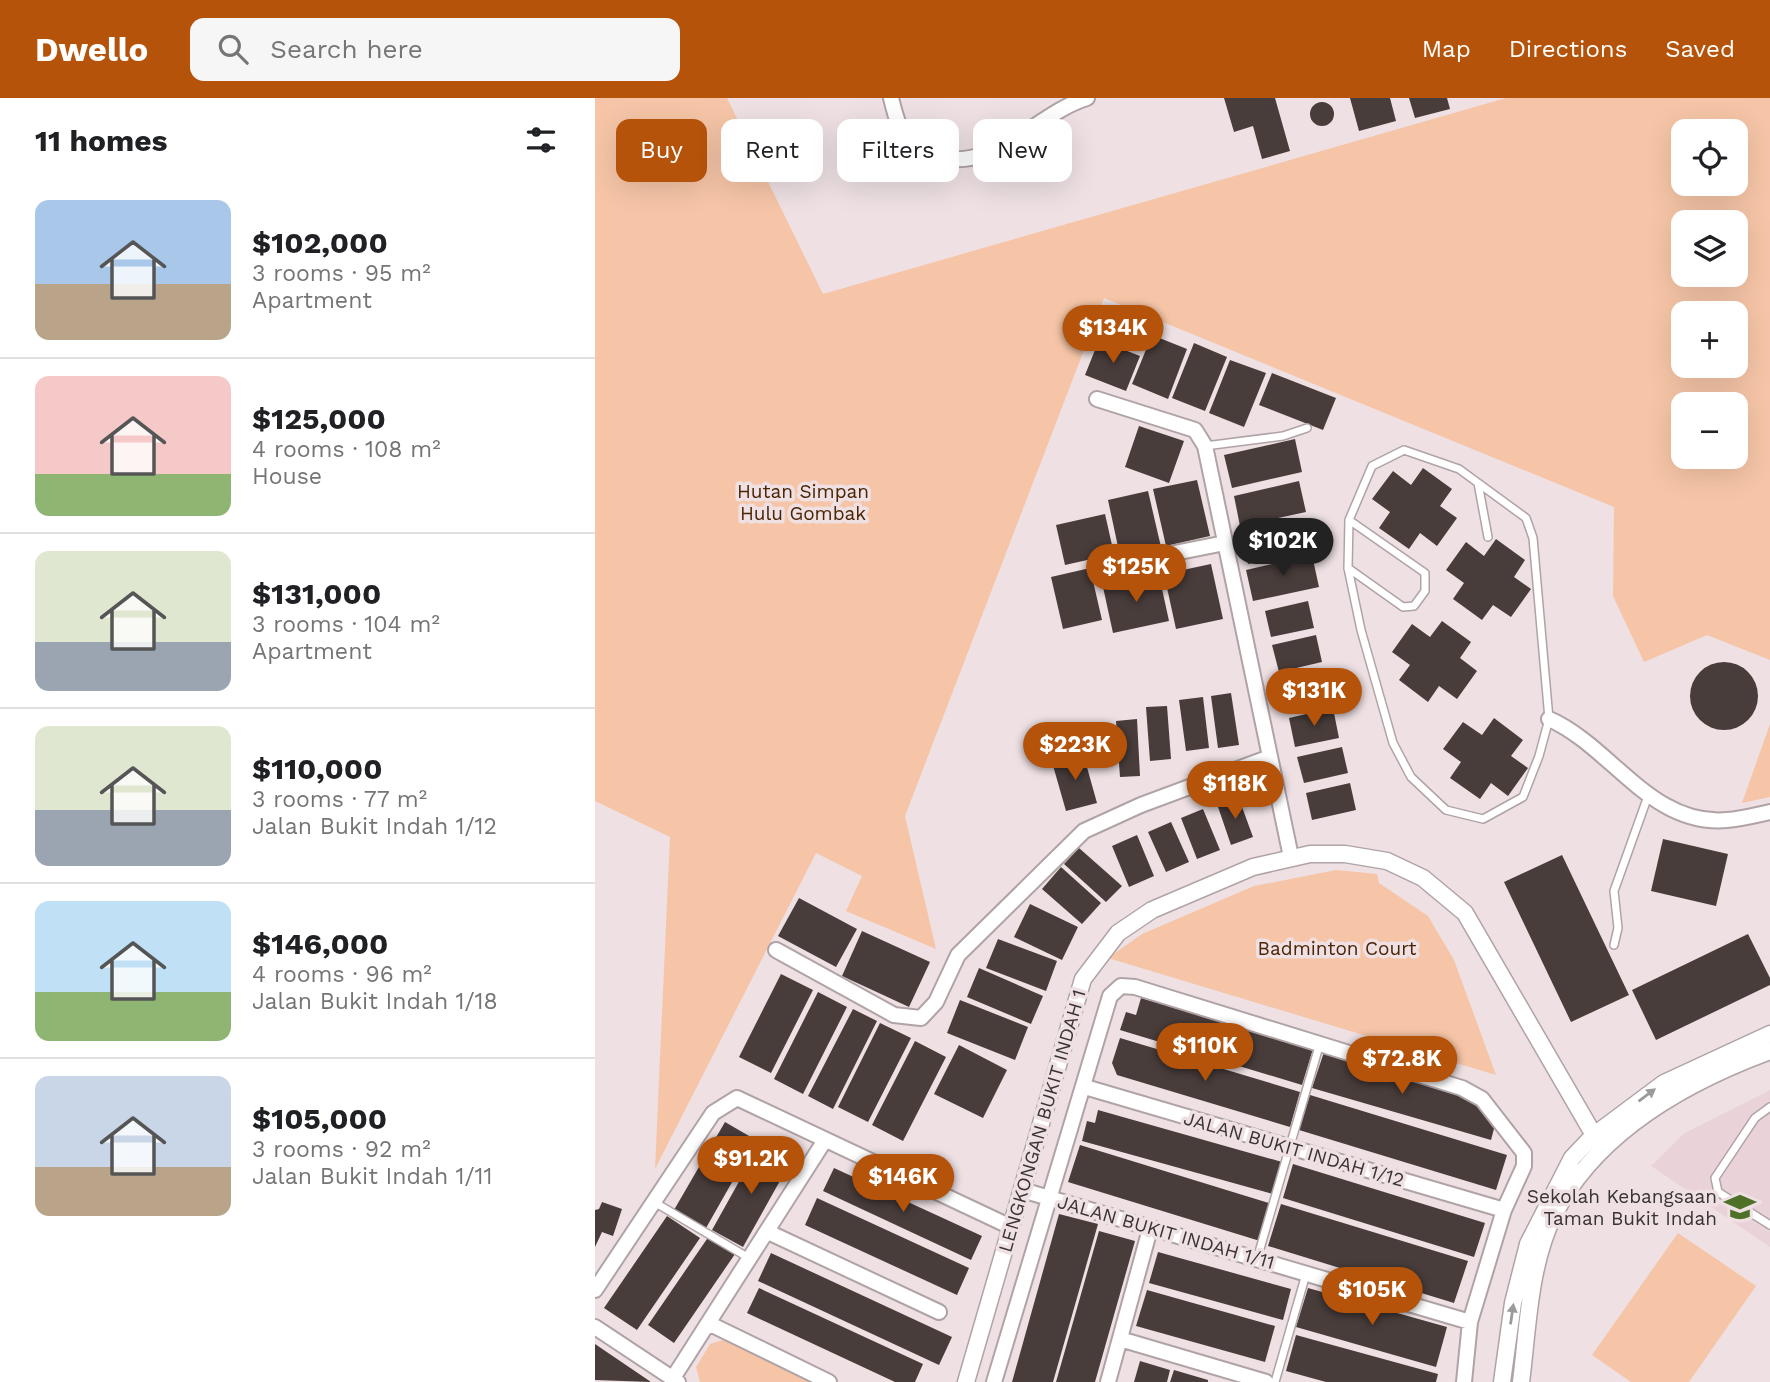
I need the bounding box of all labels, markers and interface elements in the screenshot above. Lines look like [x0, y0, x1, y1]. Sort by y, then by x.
search box [190, 18, 680, 81]
text: Dwello [35, 30, 148, 69]
icon: search [214, 30, 252, 68]
text: Search here [270, 34, 423, 64]
text: Map [1422, 35, 1471, 63]
text: Directions [1509, 35, 1627, 63]
text: Saved [1665, 35, 1735, 63]
chip: Buy [616, 119, 707, 182]
chip: Rent [721, 119, 823, 182]
chip: Filters [837, 119, 959, 182]
chip: New [973, 119, 1072, 182]
map controls [1671, 119, 1748, 469]
button: locate [1671, 119, 1748, 196]
icon: filters [522, 121, 560, 159]
text: 11 homes [35, 123, 168, 158]
button: layers [1671, 210, 1748, 287]
text: $102,000 [252, 225, 388, 260]
icon: home [91, 228, 175, 312]
text: 3 rooms · 95 m² [252, 260, 431, 287]
text: Apartment [252, 287, 372, 314]
button: + [1671, 301, 1748, 378]
pin: $134K [1064, 306, 1162, 365]
text: $134K [1078, 314, 1148, 341]
button: − [1671, 392, 1748, 469]
text: $125,000 [252, 401, 386, 436]
icon: home [91, 404, 175, 488]
text: 4 rooms · 108 m² [252, 436, 441, 463]
text: House [252, 463, 322, 490]
park label: Hutan Simpan Hulu Gombak [737, 480, 869, 525]
pin: $102K [1234, 518, 1332, 578]
text: $102K [1248, 527, 1318, 554]
pin: $125K [1087, 545, 1185, 604]
text: $125K [1102, 553, 1170, 580]
text: $131,000 [252, 576, 381, 611]
icon: home [91, 579, 175, 663]
text: 3 rooms · 104 m² [252, 611, 440, 638]
text: Apartment [252, 638, 372, 665]
pin: $131K [1265, 668, 1363, 728]
text: $131K [1282, 677, 1346, 704]
pin: $223K [1026, 722, 1124, 782]
text: $223K [1039, 731, 1111, 758]
text: $110,000 [252, 751, 383, 786]
icon: home [91, 754, 175, 838]
pin: $118K [1186, 762, 1284, 821]
text: $118K [1203, 770, 1267, 797]
text: 3 rooms · 77 m² [252, 786, 427, 813]
text: Jalan Bukit Indah 1/12 [252, 813, 497, 840]
text: $146,000 [252, 926, 388, 961]
icon: home [91, 929, 175, 1013]
park label: Badminton Court [1258, 937, 1416, 960]
text: 4 rooms · 96 m² [252, 961, 432, 988]
street label: LENGKONGAN BUKIT INDAH 1 [993, 987, 1091, 1255]
text: Jalan Bukit Indah 1/18 [252, 988, 498, 1015]
pin: $110K [1156, 1024, 1254, 1083]
text: $110K [1172, 1032, 1238, 1059]
pin: $72.8K [1345, 1037, 1459, 1096]
text: $72.8K [1362, 1045, 1442, 1072]
one-way arrow [1638, 1088, 1657, 1102]
text: $105,000 [252, 1101, 387, 1136]
icon: home [91, 1104, 175, 1188]
street label: JALAN BUKIT INDAH 1/12 [1181, 1106, 1407, 1192]
text: 3 rooms · 92 m² [252, 1136, 431, 1163]
pin: $91.2K [694, 1136, 808, 1196]
text: $91.2K [713, 1145, 789, 1172]
pin: $146K [854, 1154, 952, 1214]
text: Jalan Bukit Indah 1/11 [252, 1163, 493, 1190]
text: $146K [868, 1163, 938, 1190]
place label: Sekolah Kebangsaan Taman Bukit Indah [1527, 1185, 1717, 1230]
street label: JALAN BUKIT INDAH 1/11 [1055, 1190, 1277, 1274]
school or university icon: Sekolah Kebangsaan Taman Bukit Indah [1723, 1190, 1757, 1224]
pin: $105K [1323, 1268, 1421, 1327]
text: $105K [1338, 1276, 1406, 1303]
one-way arrow [1506, 1303, 1517, 1325]

